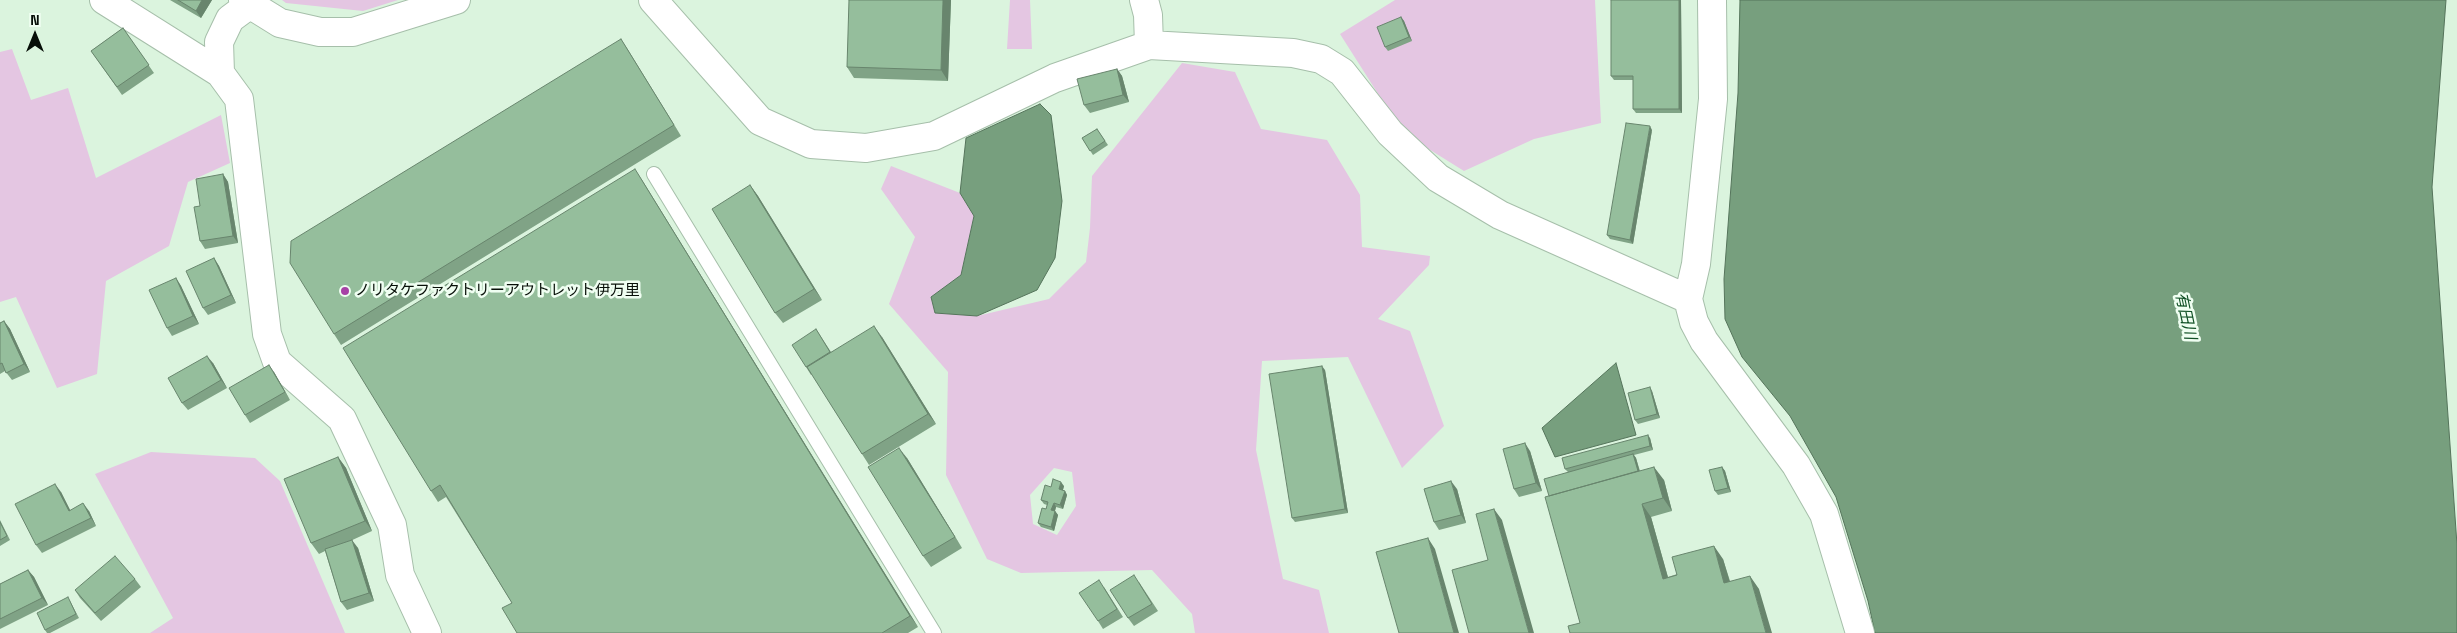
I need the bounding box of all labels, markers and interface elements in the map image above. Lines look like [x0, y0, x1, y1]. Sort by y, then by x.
north arrow [10, 10, 60, 60]
text: N [30, 11, 40, 29]
place label: ノリタケファクトリーアウトレット伊万里 [355, 282, 640, 300]
marker: ノリタケファクトリーアウトレット伊万里 [339, 285, 351, 297]
water label: 有田川 [2171, 291, 2199, 341]

